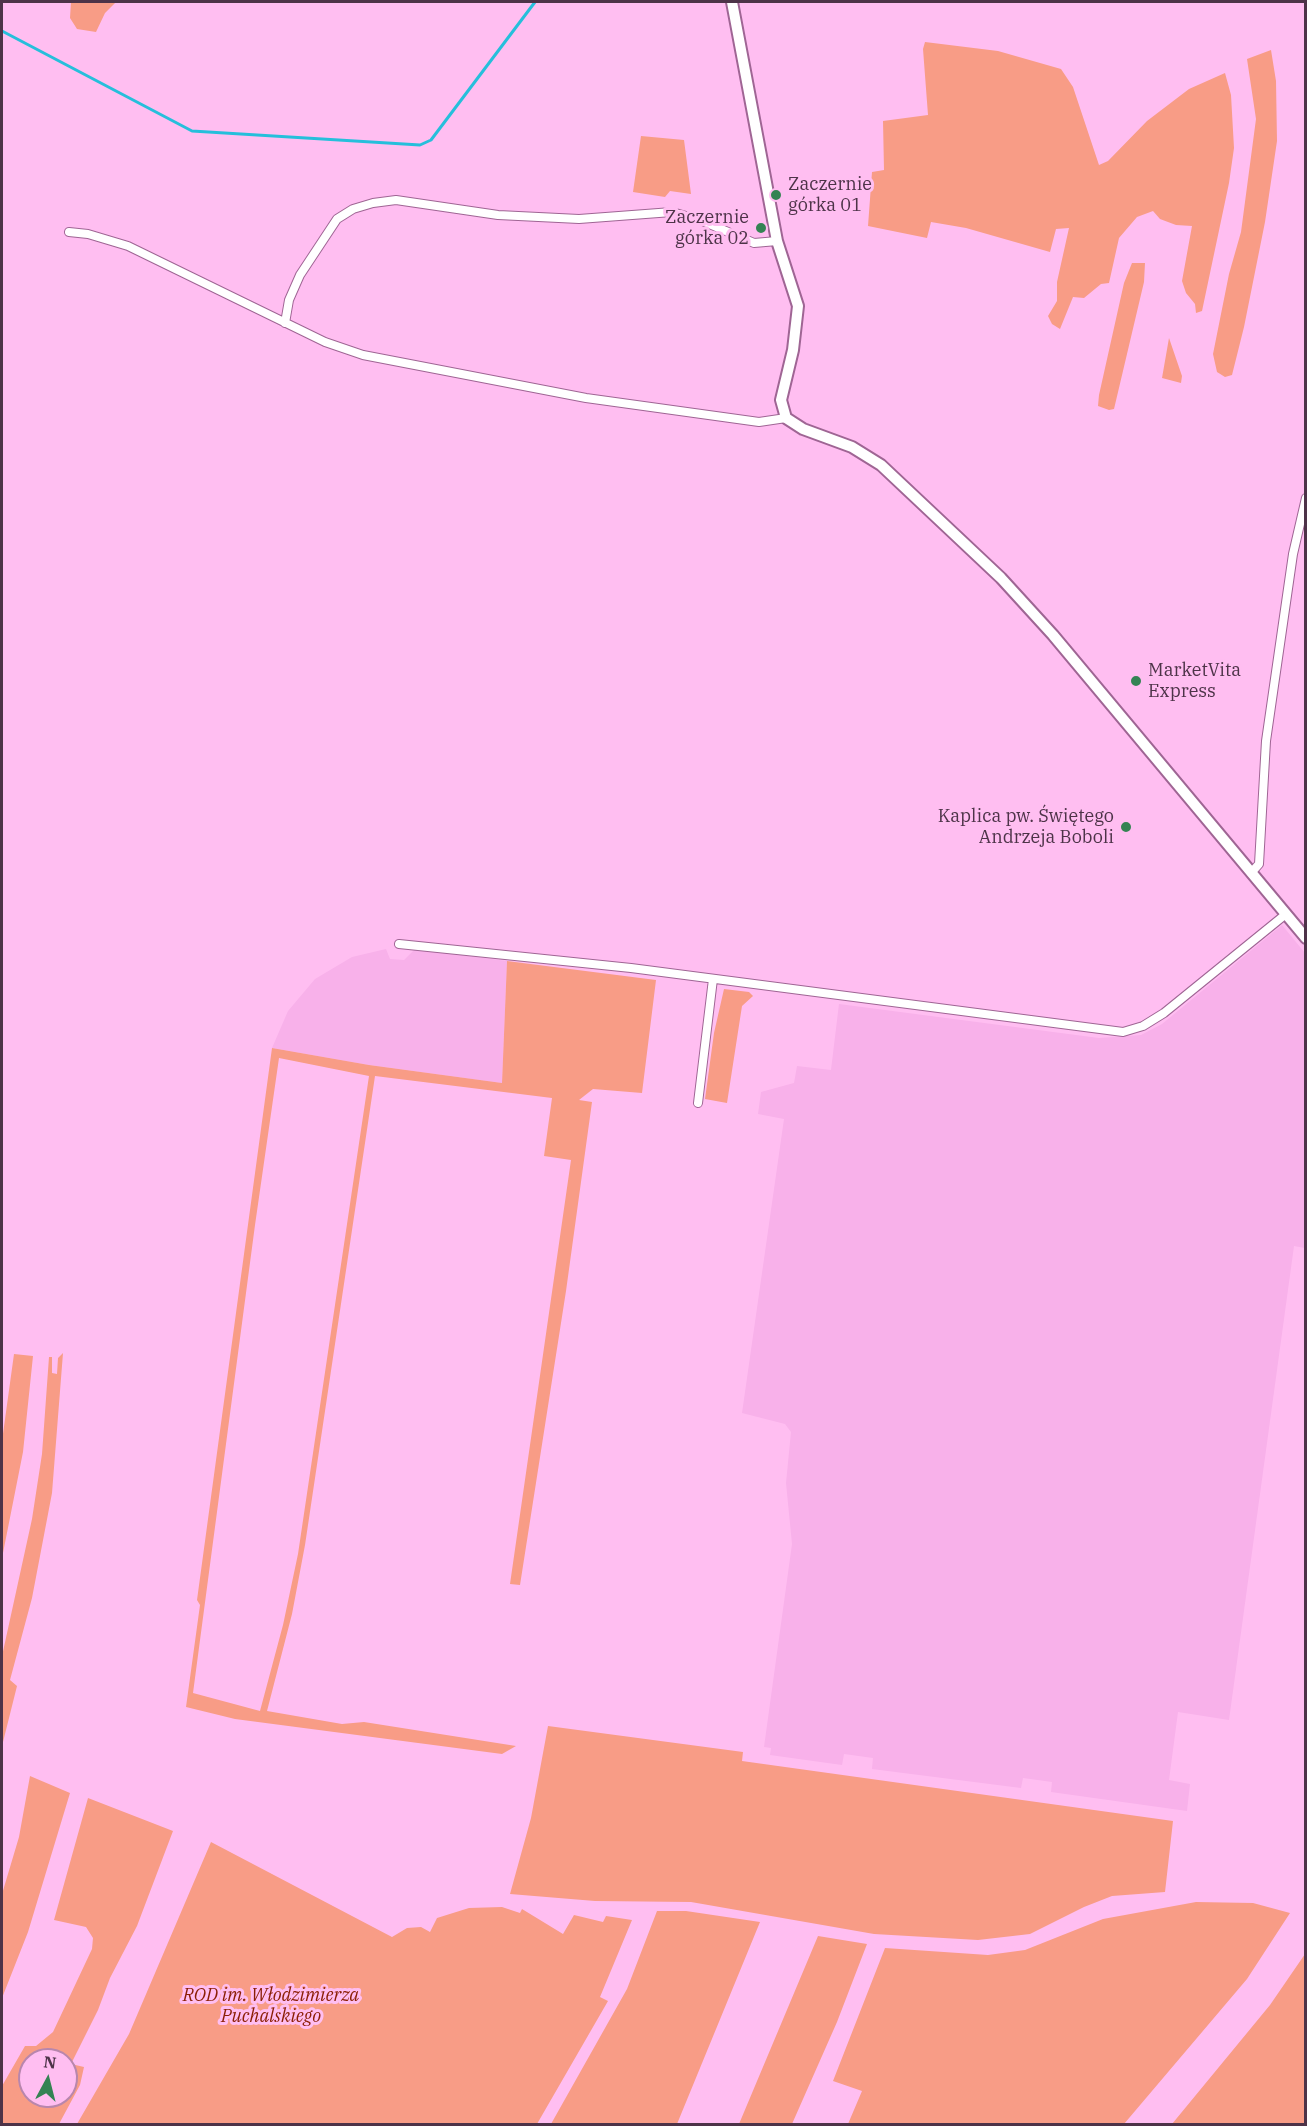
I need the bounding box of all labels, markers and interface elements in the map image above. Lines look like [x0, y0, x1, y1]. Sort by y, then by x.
place label: Zaczernie górka 01 [788, 174, 872, 216]
marker: Zaczernie górka 01 [769, 188, 783, 202]
place label: Zaczernie górka 02 [665, 207, 749, 250]
marker: Zaczernie górka 02 [754, 221, 768, 235]
place label: MarketVita Express [1148, 660, 1241, 702]
marker: MarketVita Express [1129, 674, 1143, 688]
place label: Kaplica pw. Świętego Andrzeja Boboli [938, 806, 1114, 848]
marker: Kaplica pw. Świętego Andrzeja Boboli [1119, 820, 1133, 834]
park label: ROD im. Włodzimierza Puchalskiego [183, 1985, 359, 2028]
north arrow [18, 2048, 78, 2108]
text: N [42, 2051, 57, 2073]

